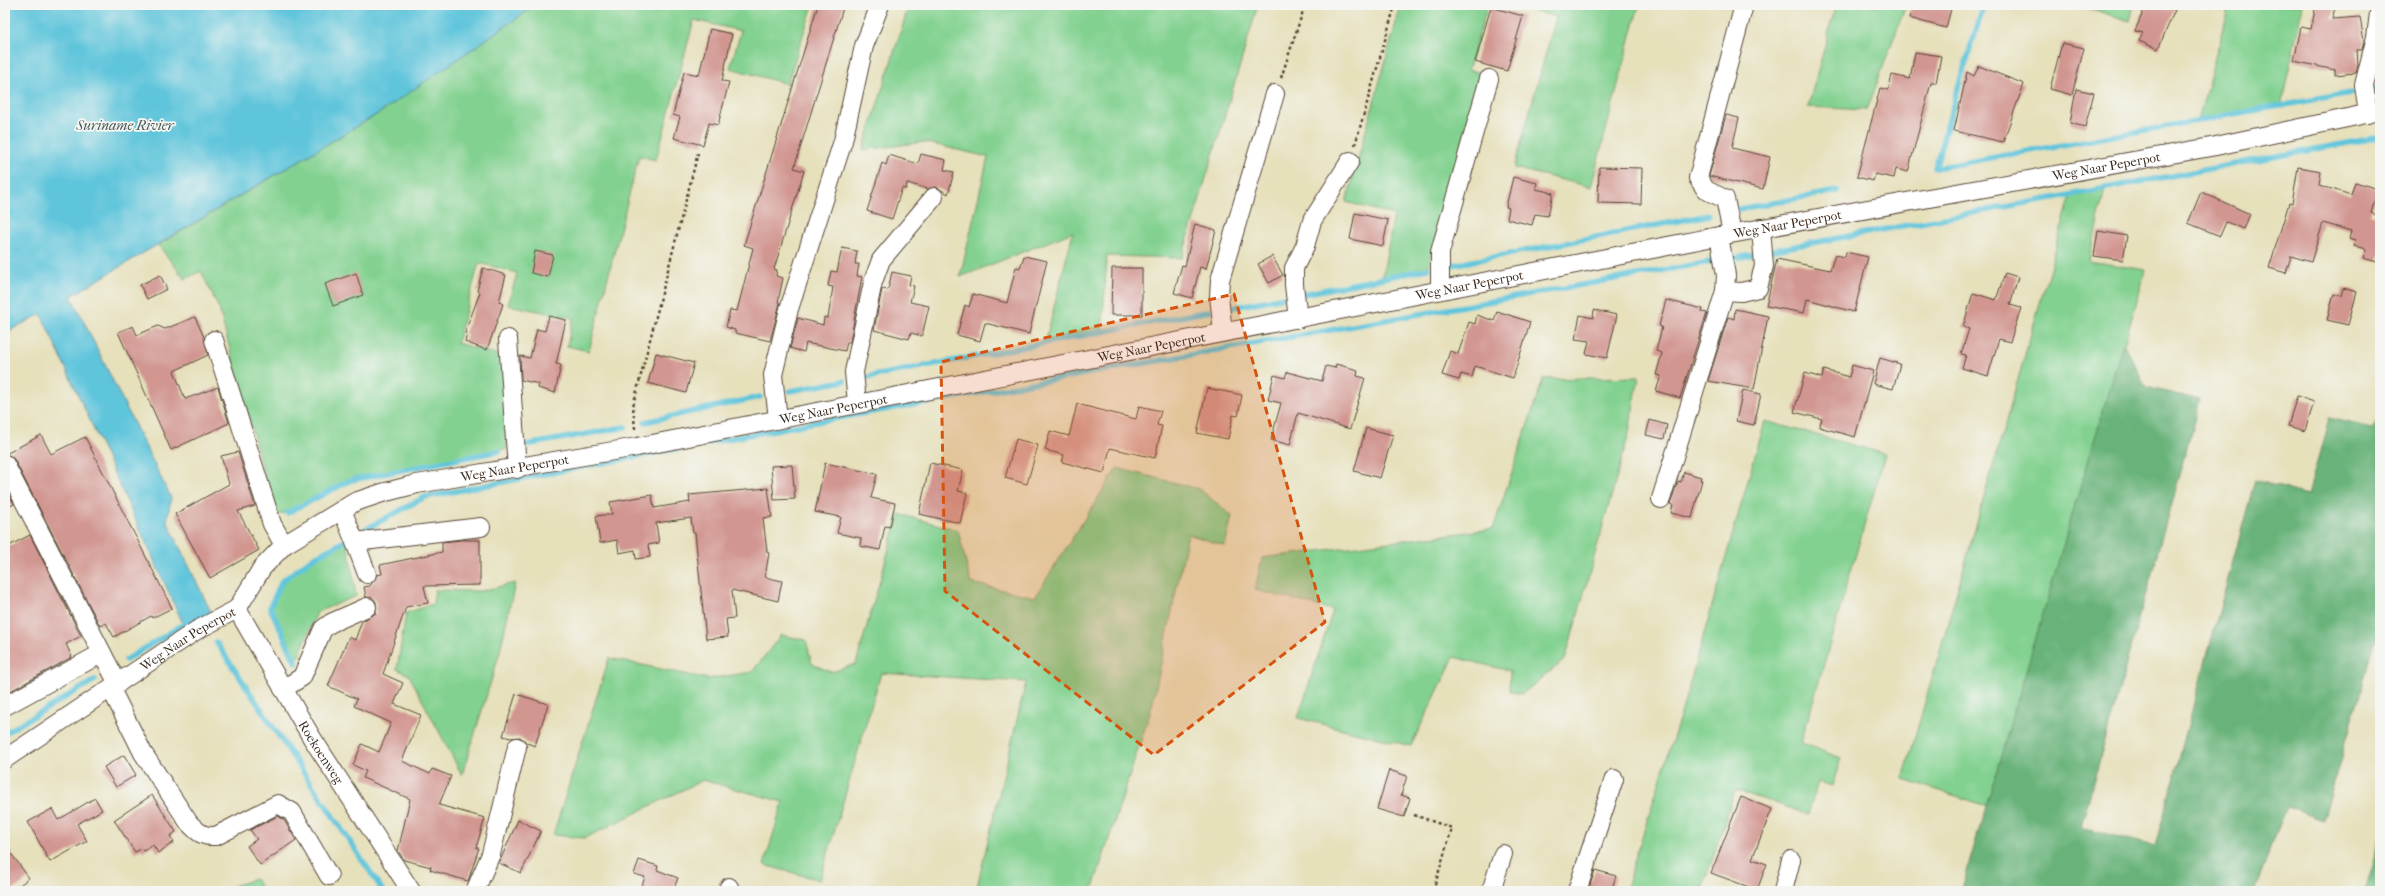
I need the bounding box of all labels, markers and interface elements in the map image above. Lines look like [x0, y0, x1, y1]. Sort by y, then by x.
water label: Suriname Rivier [75, 117, 175, 134]
street label: Weg Naar Peperpot [2050, 149, 2162, 183]
street label: Weg Naar Peperpot [1731, 206, 1843, 241]
street label: Weg Naar Peperpot [1413, 267, 1525, 303]
street label: Weg Naar Peperpot [1095, 329, 1207, 365]
street label: Weg Naar Peperpot [777, 391, 889, 427]
street label: Weg Naar Peperpot [458, 451, 570, 484]
street label: Weg Naar Peperpot [136, 603, 238, 674]
street label: Roekoenweg [296, 718, 348, 787]

